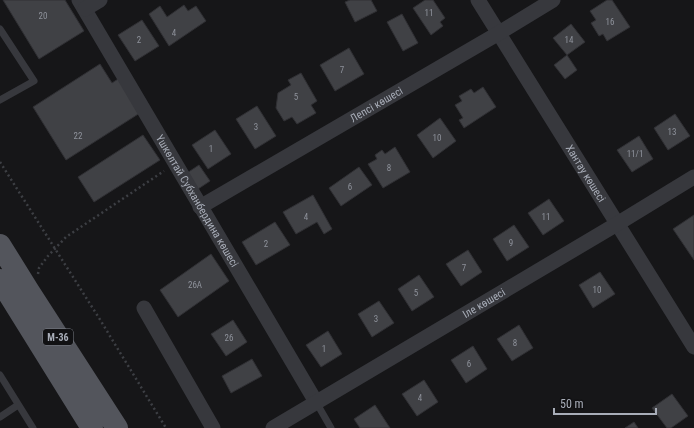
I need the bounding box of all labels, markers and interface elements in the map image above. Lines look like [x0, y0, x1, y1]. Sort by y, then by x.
house number: 11 [425, 8, 433, 18]
house number: 20 [39, 11, 47, 21]
house number: 16 [606, 17, 614, 27]
house number: 4 [172, 28, 177, 38]
house number: 2 [137, 35, 142, 45]
house number: 14 [565, 35, 574, 45]
house number: 7 [340, 65, 345, 75]
street label: Лепсі көшесі [348, 84, 405, 125]
house number: 5 [294, 92, 299, 102]
house number: 3 [254, 122, 258, 132]
house number: 13 [668, 127, 676, 137]
house number: 22 [74, 131, 83, 141]
street label: Үшкөлтай Субханбердина көшесі [153, 132, 241, 270]
house number: 10 [433, 133, 441, 143]
street label: Хантау көшесі [563, 142, 608, 205]
house number: 1 [209, 144, 213, 154]
house number: 11/1 [627, 149, 643, 159]
house number: 8 [387, 163, 391, 173]
house number: 6 [348, 182, 352, 192]
house number: 4 [304, 212, 309, 222]
house number: 11 [542, 212, 550, 222]
house number: 9 [509, 238, 513, 248]
house number: 2 [264, 239, 269, 249]
house number: 7 [462, 263, 467, 273]
house number: 26А [188, 280, 202, 290]
house number: 10 [593, 285, 601, 295]
street label: Іле көшесі [460, 286, 508, 321]
house number: 5 [414, 288, 419, 298]
house number: 3 [374, 314, 378, 324]
road number: M-36 [43, 329, 73, 345]
house number: 26 [225, 333, 233, 343]
house number: 8 [513, 338, 517, 348]
house number: 1 [322, 344, 326, 354]
house number: 6 [467, 359, 471, 369]
scale bar [554, 390, 656, 416]
house number: 4 [418, 393, 423, 403]
text: 50 m [560, 397, 584, 411]

